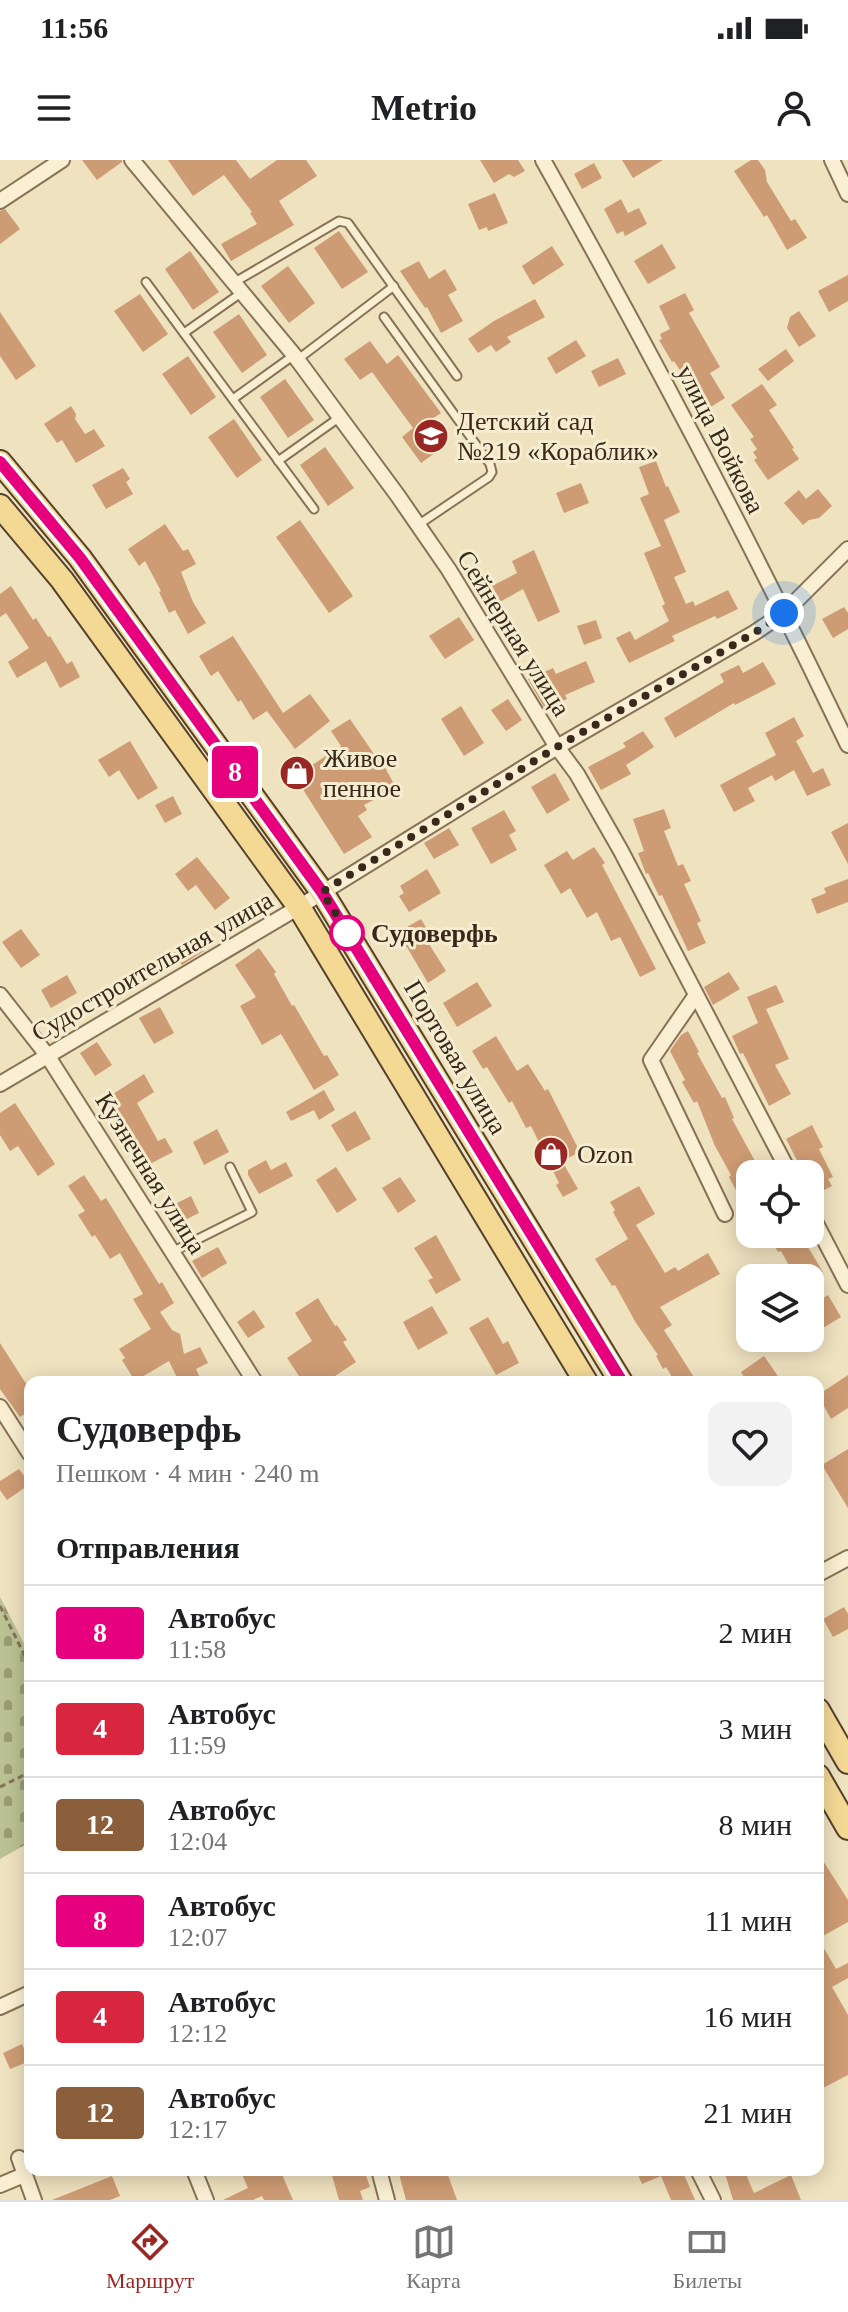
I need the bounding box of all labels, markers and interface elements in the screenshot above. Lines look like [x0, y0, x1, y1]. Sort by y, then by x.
text: 11:56 [40, 11, 108, 44]
icon: menu [32, 86, 76, 130]
icon: person [772, 86, 816, 130]
text: Metrio [371, 88, 477, 128]
street label: улица Войкова [671, 360, 771, 519]
place label: Детский сад №219 «Кораблик» [457, 407, 659, 466]
school or university icon: Детский сад №219 «Кораблик» [412, 417, 450, 455]
street label: Сейнерная улица [451, 545, 576, 722]
your location [764, 593, 804, 633]
place label: Живое пенное [323, 744, 401, 803]
line badge: 8 [209, 746, 261, 798]
shop icon: Живое пенное [278, 754, 316, 792]
text: 8 [228, 756, 242, 787]
street label: Судостроительная улица [26, 885, 279, 1047]
marker: Судоверфь [330, 916, 364, 950]
place label: Судоверфь [371, 919, 498, 948]
street label: Портовая улица [398, 975, 513, 1140]
street label: Кузнечная улица [89, 1087, 212, 1260]
shop icon: Ozon [532, 1135, 570, 1173]
place label: Ozon [577, 1140, 633, 1169]
map controls [736, 1160, 824, 1352]
button: locate [736, 1160, 824, 1248]
button: layers [736, 1264, 824, 1352]
button: heart [708, 1402, 792, 1486]
text: Судоверфь [56, 1408, 241, 1450]
text: Пешком · 4 мин · 240 m [56, 1459, 319, 1488]
text: Отправления [56, 1531, 240, 1564]
text: Автобус [168, 1601, 276, 1634]
text: 2 мин [718, 1616, 792, 1649]
text: 8 [93, 1617, 107, 1648]
text: 11:58 [168, 1635, 226, 1664]
text: Автобус [168, 1697, 276, 1730]
text: 3 мин [718, 1712, 792, 1745]
text: 4 [93, 1713, 107, 1744]
text: 11:59 [168, 1731, 226, 1760]
text: Автобус [168, 1793, 276, 1826]
text: 8 мин [718, 1808, 792, 1841]
text: 12 [86, 1809, 114, 1840]
text: 12:04 [168, 1827, 227, 1856]
text: Автобус [168, 1889, 276, 1922]
text: 11 мин [705, 1904, 792, 1937]
text: 8 [93, 1905, 107, 1936]
text: 12:07 [168, 1923, 227, 1952]
text: Автобус [168, 1985, 276, 2018]
text: 16 мин [703, 2000, 792, 2033]
text: 4 [93, 2001, 107, 2032]
text: 12:12 [168, 2019, 227, 2048]
text: Автобус [168, 2081, 276, 2114]
text: 21 мин [703, 2096, 792, 2129]
text: 12 [86, 2097, 114, 2128]
text: 12:17 [168, 2115, 227, 2144]
tab: Маршрут [106, 2220, 194, 2294]
tab: Карта [406, 2220, 461, 2294]
tab: Билеты [673, 2220, 742, 2294]

